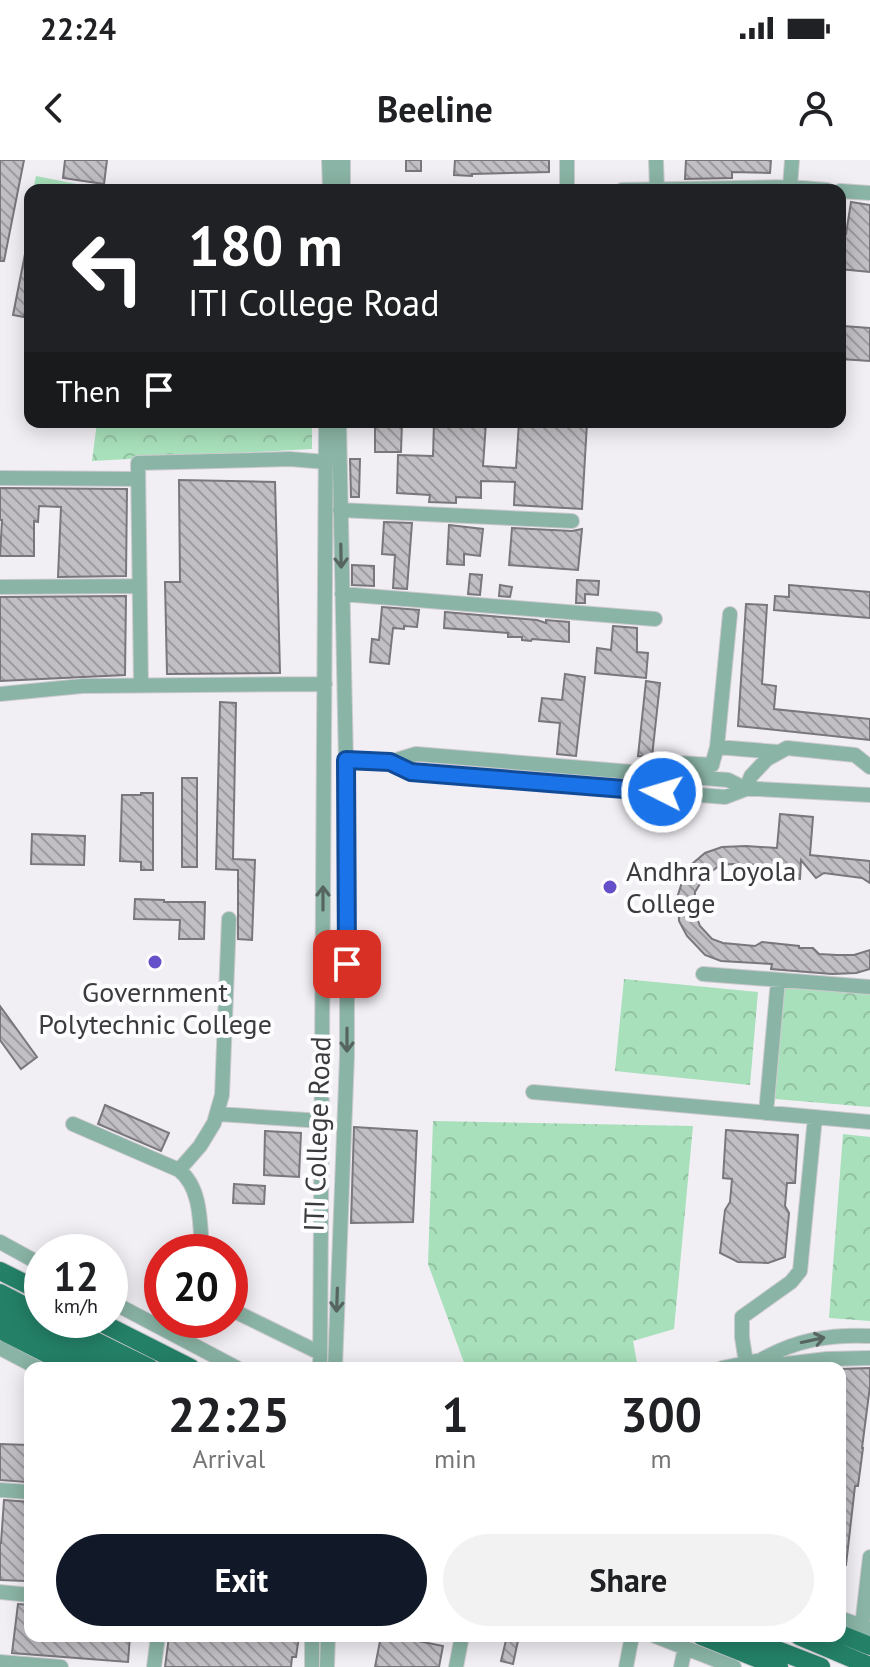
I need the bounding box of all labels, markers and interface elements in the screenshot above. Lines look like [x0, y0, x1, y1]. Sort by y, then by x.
text: 22:24 [40, 9, 116, 48]
text: Beeline [377, 85, 493, 132]
icon: back [32, 86, 76, 130]
icon: person [794, 86, 838, 130]
text: 180 m [188, 209, 343, 281]
icon: left [56, 216, 160, 320]
text: ITI College Road [188, 279, 440, 326]
icon: arrive [137, 368, 181, 412]
text: Then [56, 371, 121, 410]
one-way arrow [333, 542, 349, 569]
position arrow [620, 750, 704, 834]
place label: Andhra Loyola College [626, 852, 796, 921]
marker: Andhra Loyola College [601, 878, 619, 896]
one-way arrow [315, 885, 331, 912]
pin [313, 930, 381, 998]
icon: arrive [325, 942, 369, 986]
marker: Government Polytechnic College [146, 953, 164, 971]
place label: Government Polytechnic College [38, 973, 272, 1042]
one-way arrow [339, 1026, 355, 1053]
street label: ITI College Road [295, 1036, 338, 1232]
speed limit sign: 20 [144, 1234, 248, 1338]
text: 12 [53, 1250, 99, 1302]
one-way arrow [330, 1286, 345, 1313]
text: km/h [54, 1293, 98, 1319]
one-way arrow [800, 1332, 826, 1347]
text: 22:25 [168, 1383, 290, 1445]
text: 1 [441, 1383, 469, 1445]
text: 300 [620, 1383, 702, 1445]
text: Arrival [193, 1442, 265, 1475]
text: min [434, 1442, 476, 1475]
text: m [651, 1442, 672, 1475]
button: Exit [56, 1534, 427, 1626]
button: Share [443, 1534, 814, 1626]

